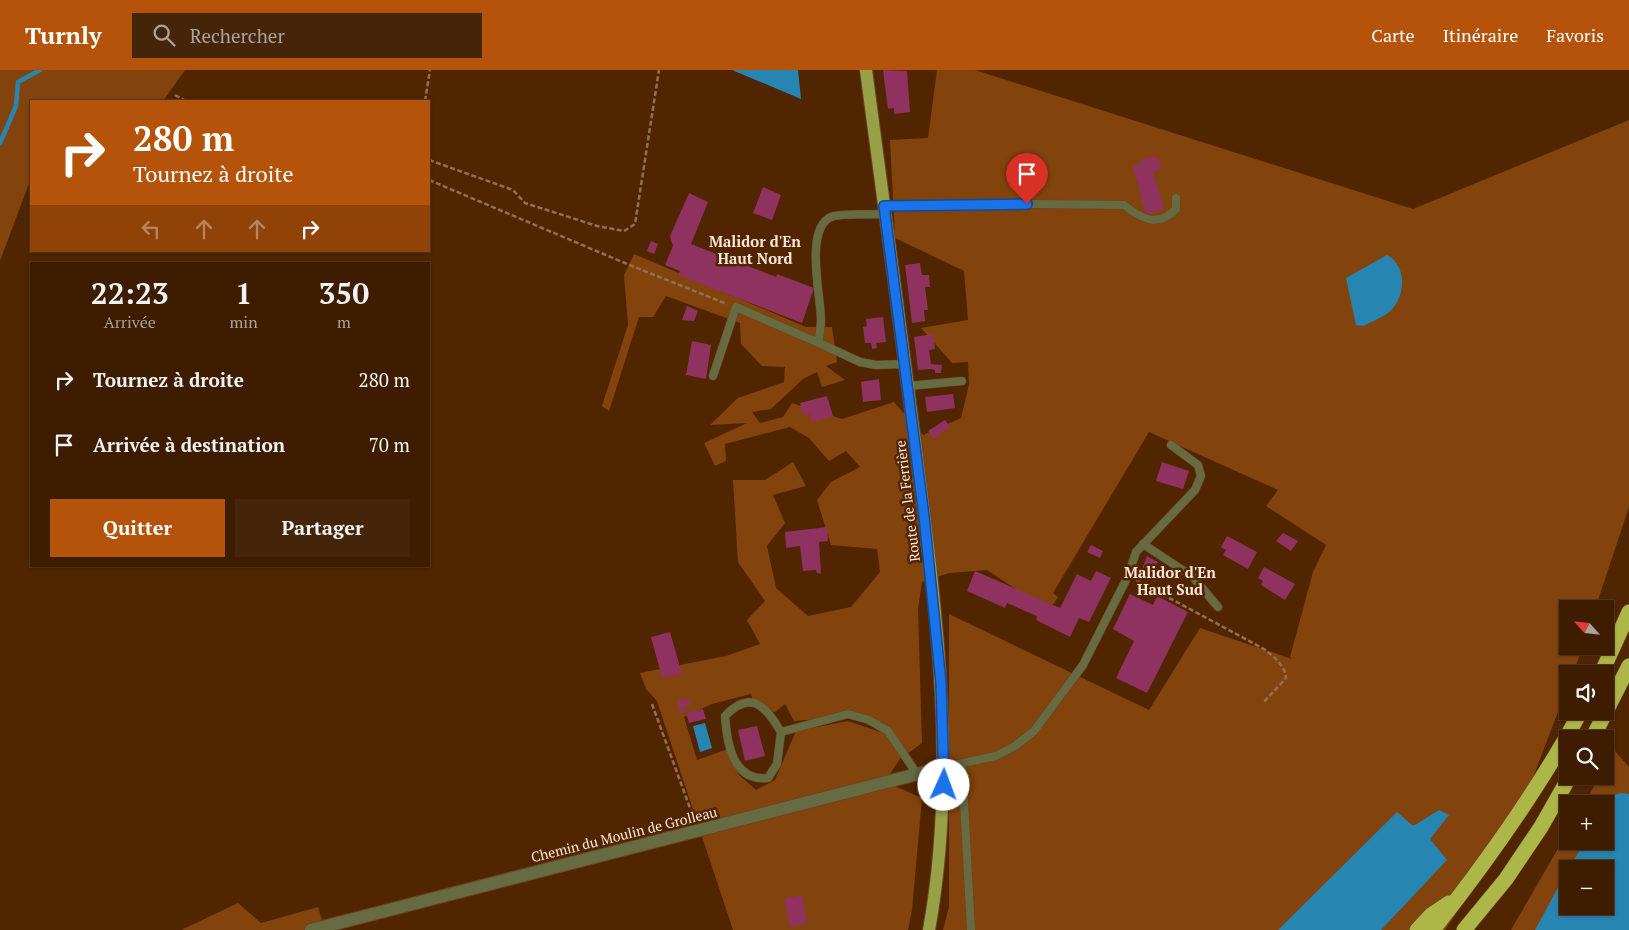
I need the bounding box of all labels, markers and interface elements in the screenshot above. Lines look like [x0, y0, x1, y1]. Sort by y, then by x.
search box [132, 13, 482, 58]
text: Turnly [25, 19, 102, 51]
icon: search [150, 21, 178, 49]
text: Rechercher [190, 23, 285, 48]
text: Carte [1371, 23, 1415, 47]
text: Itinéraire [1443, 23, 1518, 47]
text: Favoris [1546, 23, 1604, 47]
text: 280 m [133, 115, 234, 161]
icon: right [50, 120, 115, 185]
pin [1006, 153, 1048, 204]
text: Tournez à droite [133, 159, 294, 188]
icon: arrive [1013, 160, 1041, 188]
icon: left [137, 215, 165, 243]
icon: ahead [190, 215, 218, 243]
icon: ahead [243, 215, 271, 243]
icon: right [296, 215, 324, 243]
district label: Malidor d'En Haut Nord [709, 231, 801, 268]
text: 22:23 [91, 273, 169, 313]
text: 1 [235, 273, 252, 313]
text: 350 [318, 273, 369, 313]
text: Arrivée [104, 311, 156, 333]
text: min [230, 311, 258, 333]
text: m [337, 311, 351, 333]
icon: right [50, 366, 78, 394]
text: Tournez à droite [93, 367, 244, 392]
text: 280 m [359, 367, 410, 392]
icon: arrive [50, 431, 78, 459]
text: Arrivée à destination [93, 432, 285, 457]
text: 70 m [369, 432, 410, 457]
street label: Route de la Ferrière [890, 439, 924, 563]
button: Quitter [50, 499, 225, 557]
button: Partager [235, 499, 410, 557]
district label: Malidor d'En Haut Sud [1124, 562, 1216, 599]
north arrow [1559, 600, 1614, 655]
map controls [1559, 600, 1614, 915]
button: sound [1559, 665, 1614, 720]
button: search [1559, 730, 1614, 785]
position arrow [917, 758, 969, 810]
button: + [1559, 795, 1614, 850]
street label: Chemin du Moulin de Grolleau [529, 802, 719, 866]
button: − [1559, 860, 1614, 915]

